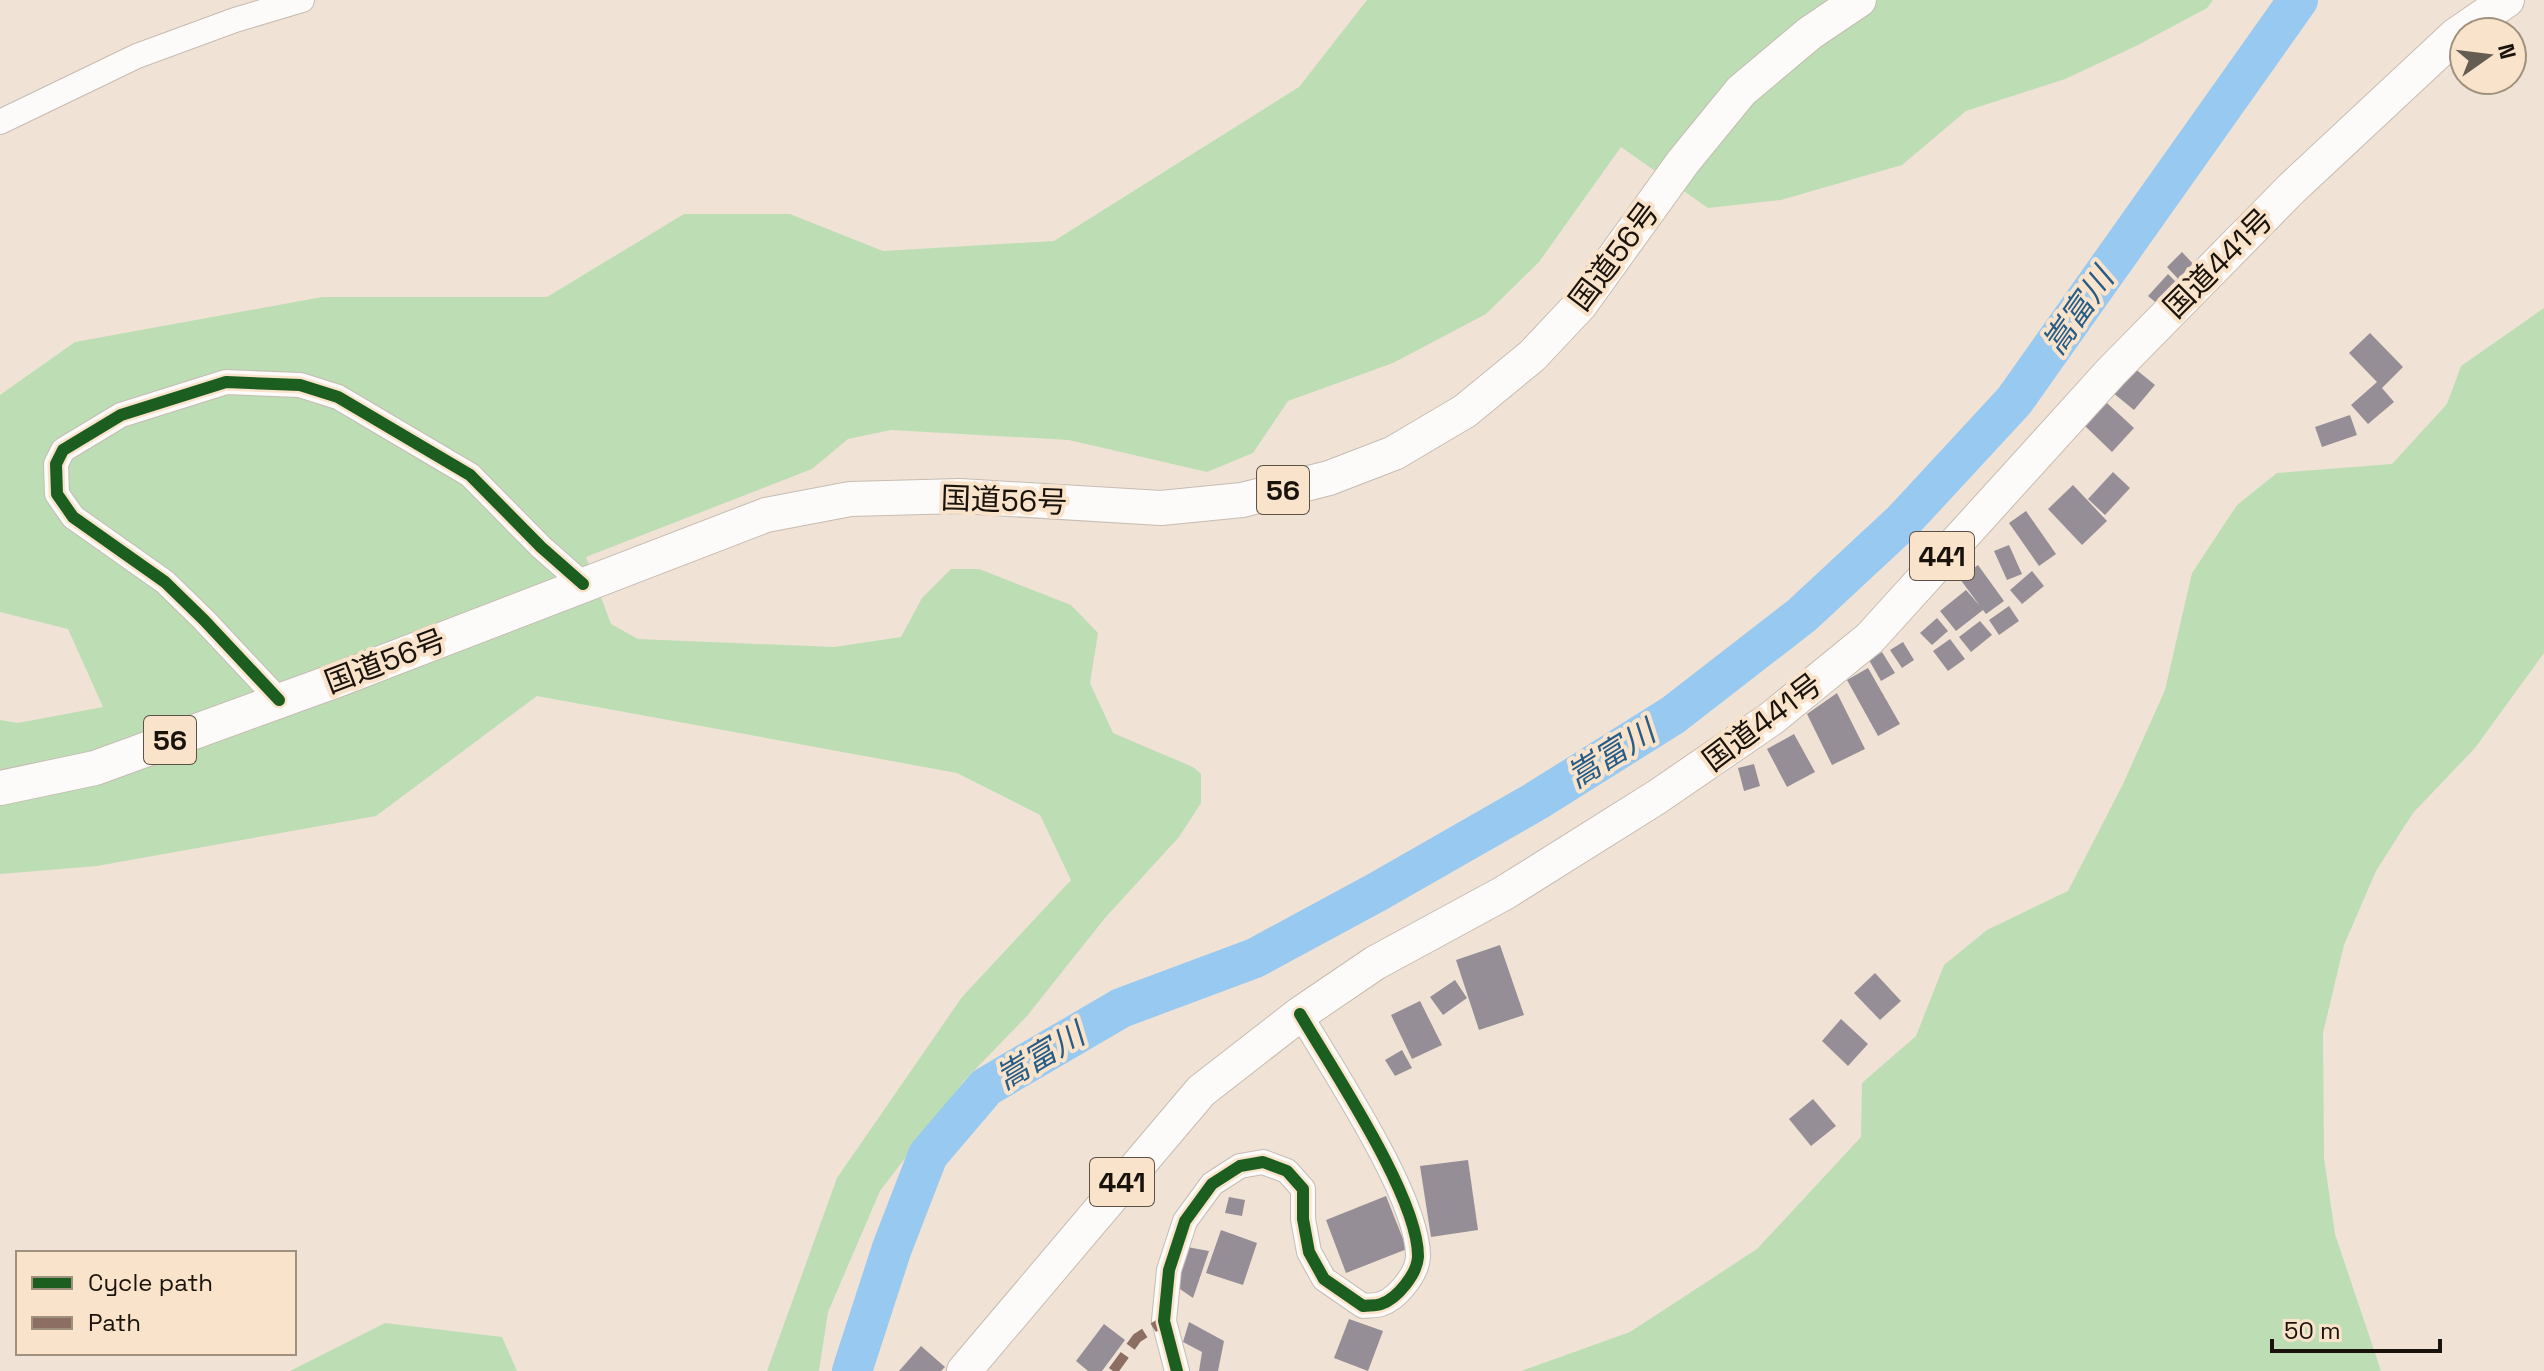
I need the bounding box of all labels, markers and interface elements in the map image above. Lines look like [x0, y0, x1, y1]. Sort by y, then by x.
north arrow [2448, 16, 2528, 96]
text: N [2492, 41, 2523, 62]
street label: 国道56号 [1560, 194, 1668, 318]
street label: 国道441号 [2155, 200, 2281, 326]
water label: 嵩富川 [2034, 258, 2124, 362]
road number: 56 [1257, 466, 1309, 514]
street label: 国道56号 [940, 478, 1068, 522]
road number: 441 [1910, 532, 1974, 580]
street label: 国道56号 [319, 620, 451, 702]
street label: 国道441号 [1695, 665, 1829, 779]
water label: 嵩富川 [1560, 710, 1665, 796]
road number: 56 [144, 716, 196, 764]
water label: 嵩富川 [989, 1013, 1094, 1098]
road number: 441 [1090, 1158, 1154, 1206]
legend [16, 1251, 296, 1355]
text: Cycle path [88, 1267, 213, 1298]
scale bar [2272, 1303, 2440, 1353]
text: Path [88, 1307, 141, 1338]
text: 50 m [2284, 1315, 2341, 1346]

